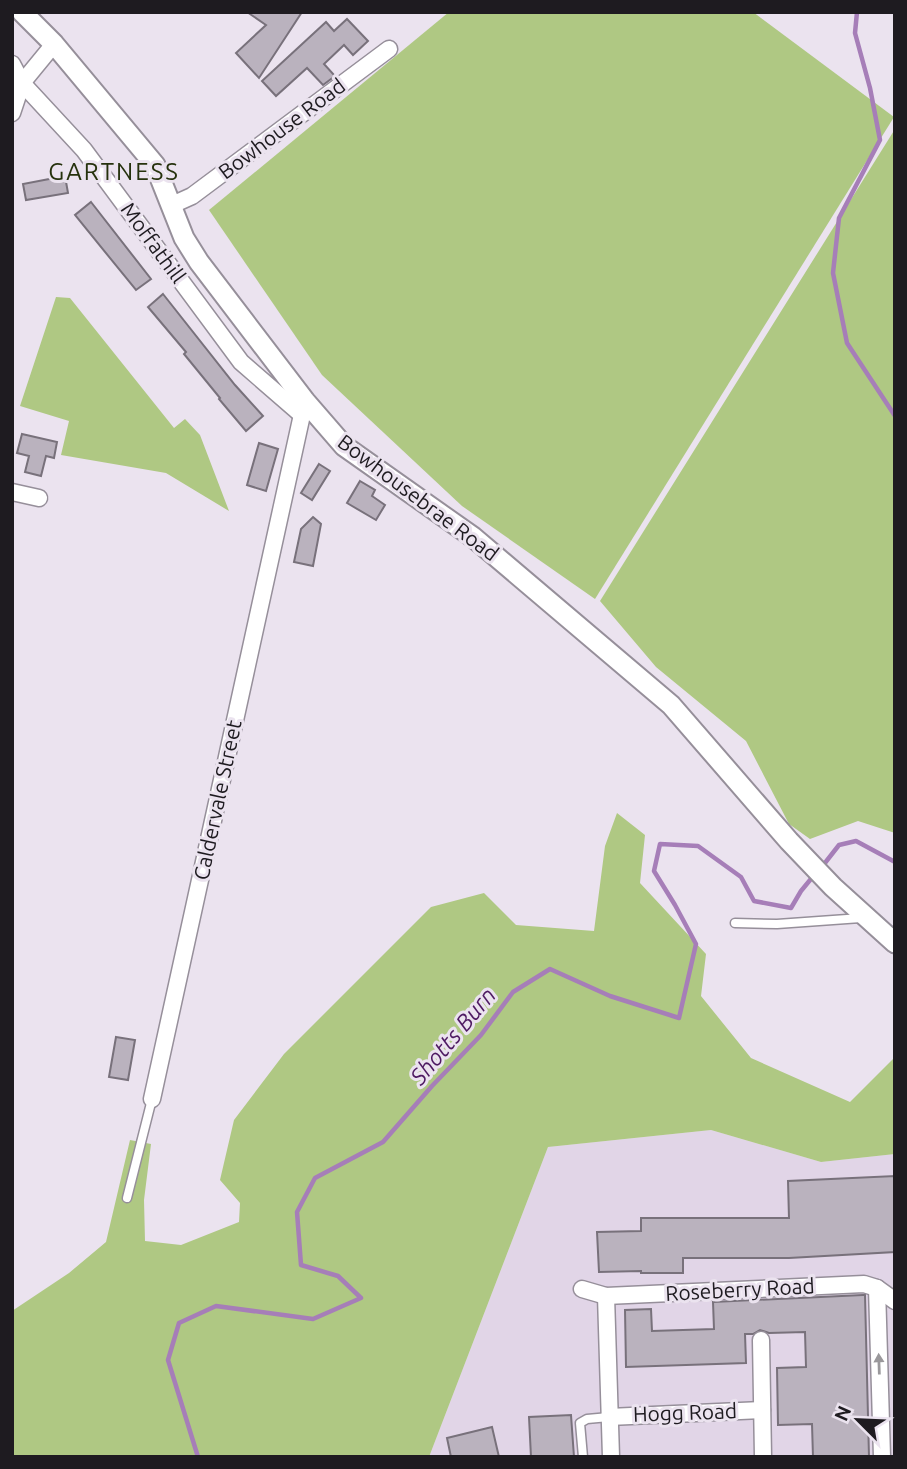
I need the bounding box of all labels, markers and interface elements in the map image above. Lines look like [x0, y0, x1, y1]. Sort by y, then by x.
street label: Bowhouse Road [213, 73, 349, 184]
district label: GARTNESS [48, 158, 180, 185]
street label: Moffathill [117, 197, 191, 287]
street label: Bowhousebrae Road [334, 429, 504, 565]
street label: Caldervale Street [188, 718, 246, 882]
water label: Shotts Burn [404, 982, 500, 1090]
street label: Roseberry Road [665, 1273, 815, 1305]
one-way arrow [874, 1353, 885, 1375]
north arrow [823, 1385, 893, 1455]
street label: Hogg Road [632, 1398, 738, 1426]
text: N [830, 1402, 855, 1424]

